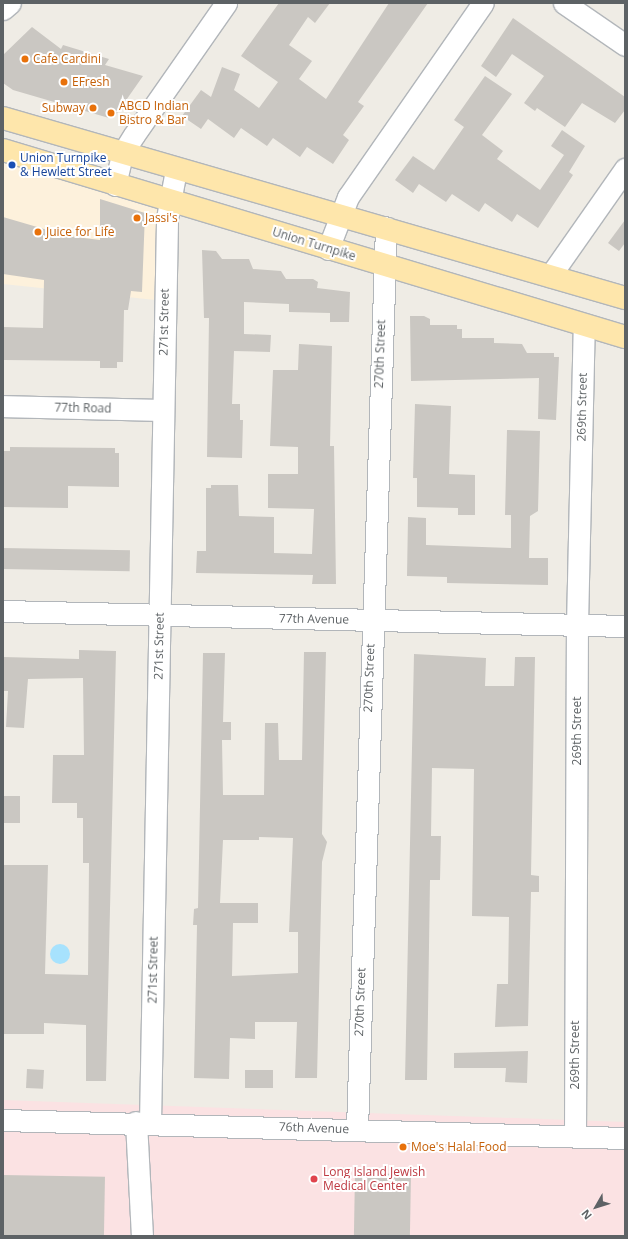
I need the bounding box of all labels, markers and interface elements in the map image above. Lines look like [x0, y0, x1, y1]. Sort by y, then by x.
place label: Cafe Cardini [33, 52, 101, 66]
marker: Cafe Cardini [20, 54, 30, 64]
place label: EFresh [72, 75, 110, 89]
marker: EFresh [59, 77, 69, 87]
place label: ABCD Indian Bistro & Bar [119, 99, 189, 127]
place label: Subway [42, 101, 85, 115]
marker: Subway [88, 103, 98, 113]
marker: ABCD Indian Bistro & Bar [106, 108, 116, 118]
place label: Union Turnpike & Hewlett Street [20, 151, 112, 179]
marker: Union Turnpike & Hewlett Street [7, 160, 17, 170]
place label: Jassi's [145, 211, 178, 225]
marker: Jassi's [132, 213, 142, 223]
street label: Union Turnpike [271, 224, 357, 264]
place label: Juice for Life [46, 225, 115, 239]
marker: Juice for Life [33, 227, 43, 237]
street label: 271st Street [156, 288, 172, 356]
street label: 270th Street [372, 319, 388, 389]
street label: 269th Street [574, 372, 590, 442]
street label: 77th Road [54, 400, 112, 416]
street label: 77th Avenue [279, 611, 349, 627]
street label: 271st Street [151, 612, 167, 680]
street label: 270th Street [361, 643, 377, 713]
street label: 269th Street [570, 697, 584, 765]
street label: 271st Street [145, 936, 161, 1004]
street label: 270th Street [352, 967, 368, 1037]
street label: 269th Street [568, 1021, 582, 1089]
street label: 76th Avenue [279, 1120, 349, 1136]
place label: Moe's Halal Food [411, 1140, 507, 1154]
marker: Moe's Halal Food [398, 1142, 408, 1152]
place label: Long Island Jewish Medical Center [323, 1165, 425, 1193]
marker: Long Island Jewish Medical Center [308, 1173, 320, 1185]
north arrow [576, 1187, 616, 1227]
text: N [578, 1207, 595, 1223]

